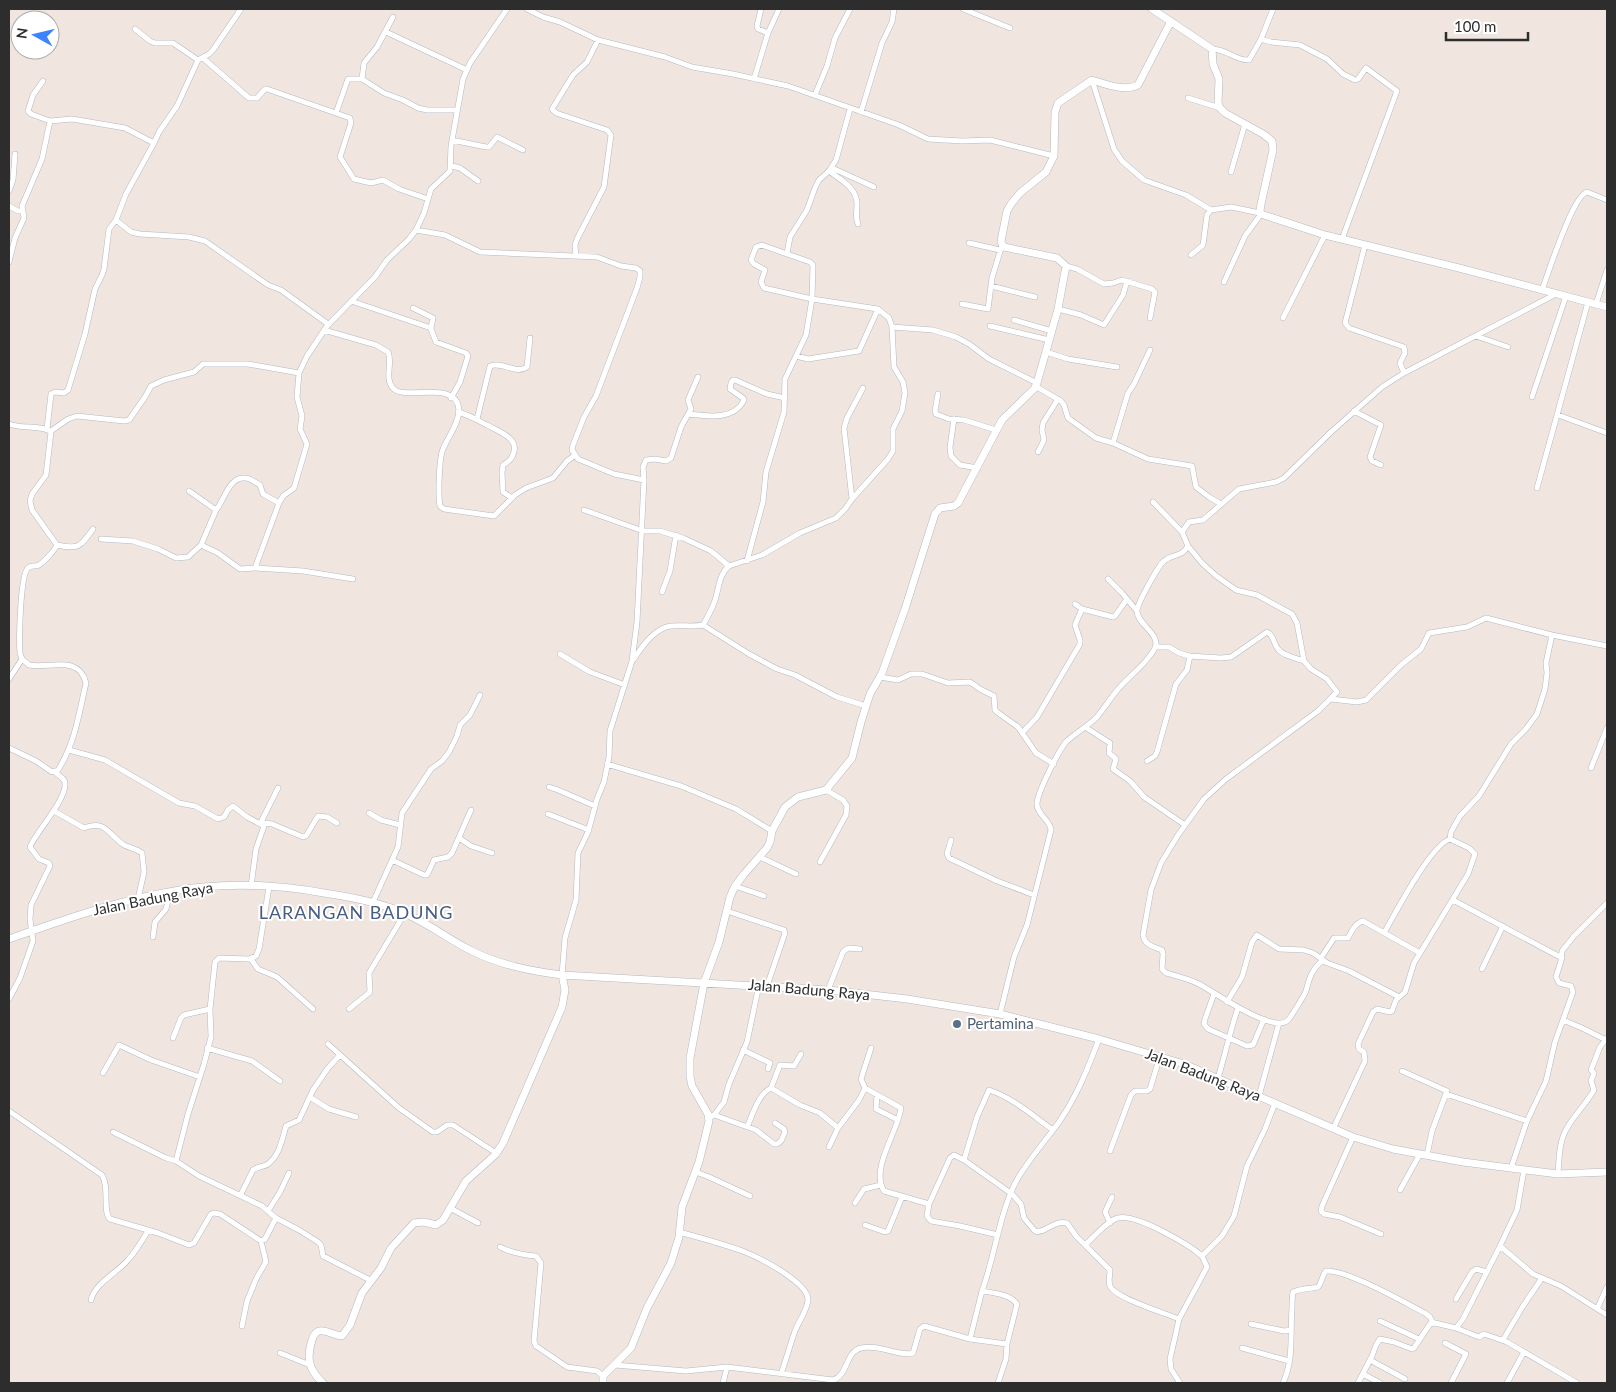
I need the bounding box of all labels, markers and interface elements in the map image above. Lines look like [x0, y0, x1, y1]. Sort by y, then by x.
north arrow [10, 10, 60, 60]
scale bar [1446, 10, 1528, 42]
text: 100 m [1454, 17, 1496, 35]
text: N [12, 27, 31, 40]
street label: Jalan Badung Raya [91, 878, 214, 919]
district label: LARANGAN BADUNG [259, 901, 453, 923]
street label: Jalan Badung Raya [747, 975, 871, 1003]
place label: Pertamina [967, 1014, 1034, 1032]
marker: Pertamina [951, 1018, 963, 1030]
street label: Jalan Badung Raya [1143, 1044, 1264, 1104]

